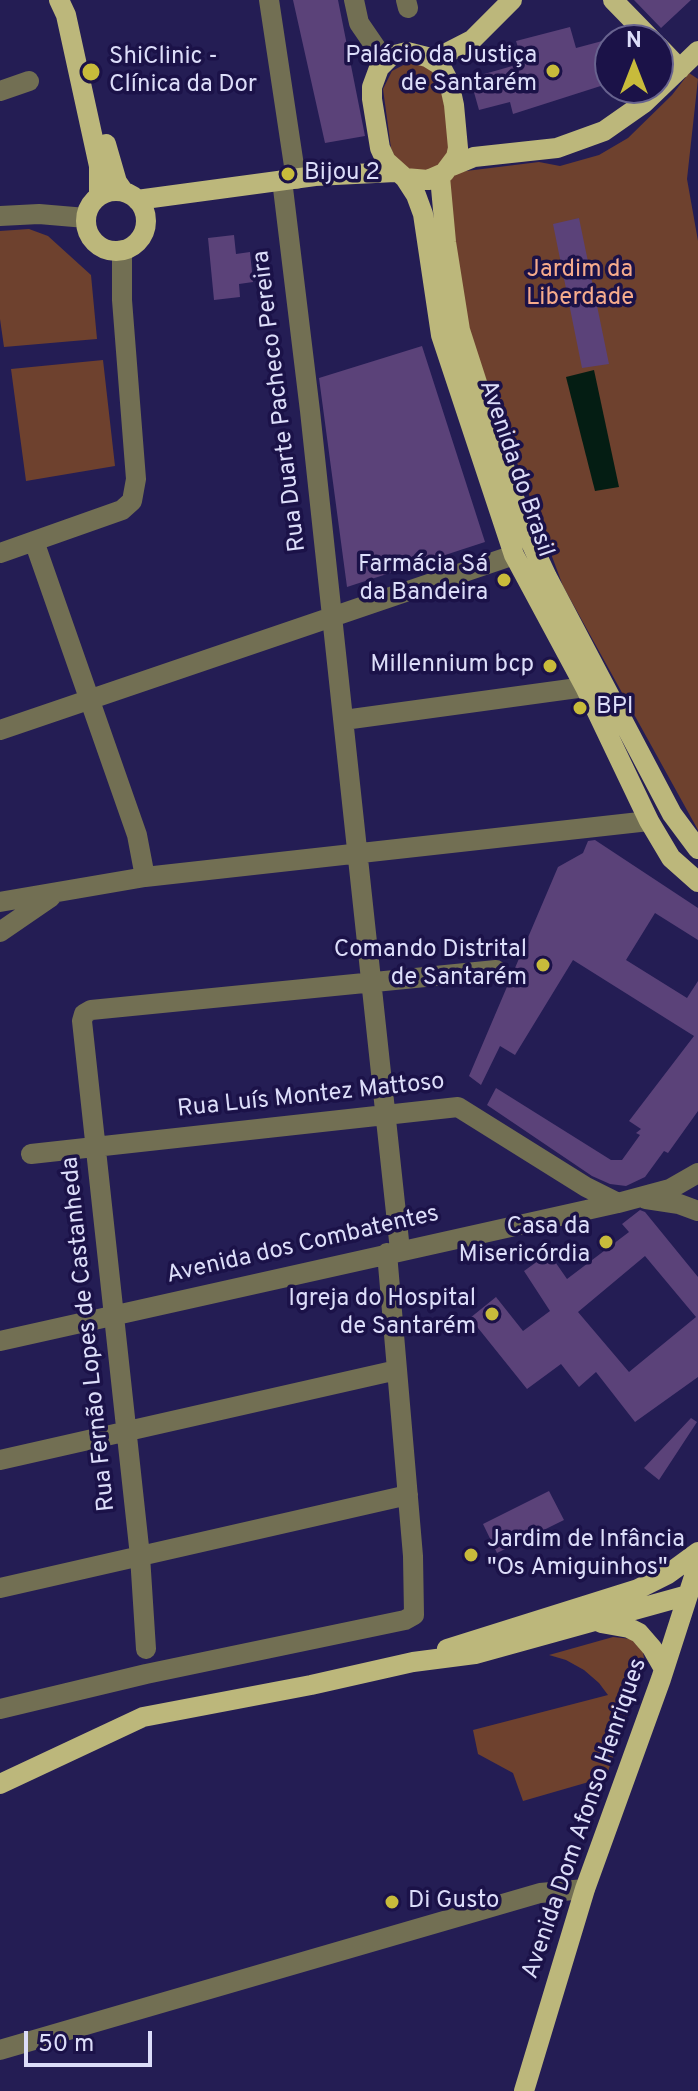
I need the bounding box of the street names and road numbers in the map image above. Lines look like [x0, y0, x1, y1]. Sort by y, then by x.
street label: Rua Duarte Pacheco Pereira [248, 249, 314, 553]
street label: Avenida do Brasil [471, 377, 559, 561]
street label: Rua Luís Montez Mattoso [176, 1069, 446, 1125]
street label: Rua Fernão Lopes de Castanheda [57, 1155, 123, 1513]
street label: Avenida dos Combatentes [164, 1201, 442, 1291]
street label: Avenida Dom Afonso Henriques [517, 1655, 655, 1983]

